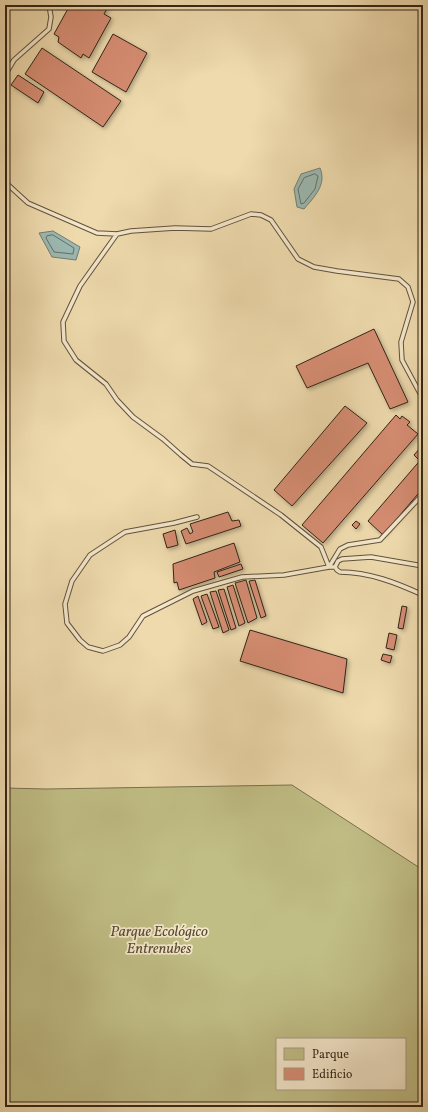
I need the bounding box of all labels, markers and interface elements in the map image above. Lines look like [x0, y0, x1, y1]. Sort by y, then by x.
park label: Parque Ecológico Entrenubes [110, 922, 208, 960]
legend [276, 1038, 406, 1090]
text: Parque [312, 1047, 349, 1063]
text: Edificio [312, 1067, 352, 1083]

